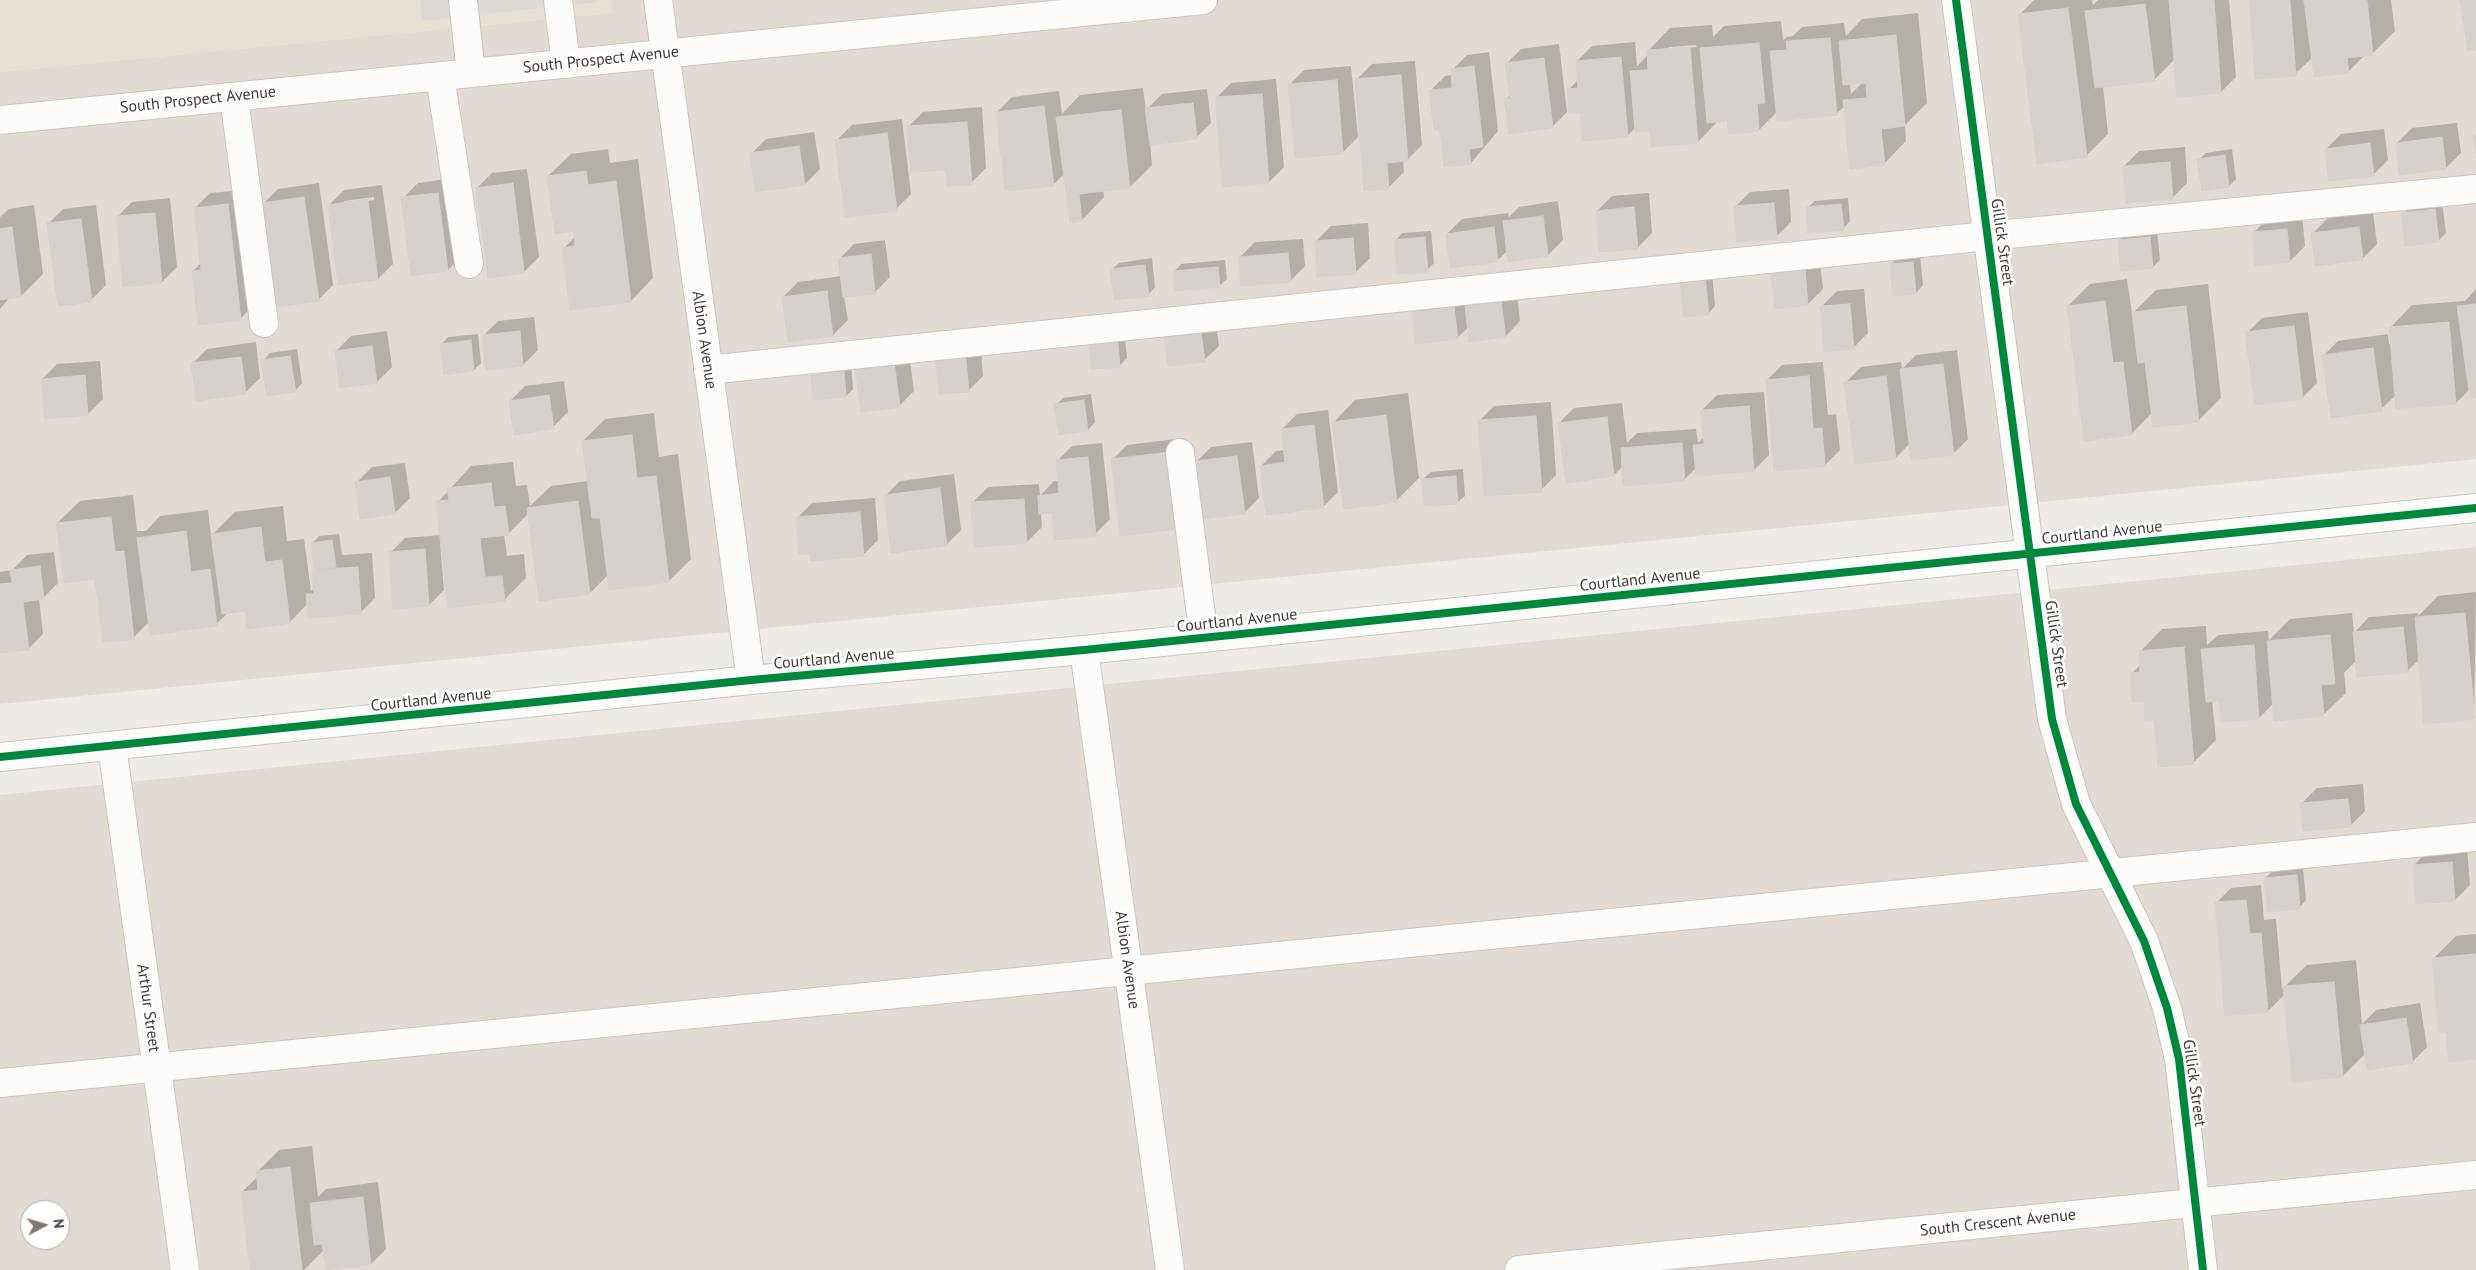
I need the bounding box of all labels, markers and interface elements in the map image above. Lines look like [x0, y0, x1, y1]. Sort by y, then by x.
street label: South Prospect Avenue [522, 42, 680, 78]
street label: South Prospect Avenue [119, 82, 277, 118]
street label: Gillick Street [1986, 197, 2018, 287]
street label: Albion Avenue [688, 290, 720, 390]
street label: Courtland Avenue [2041, 517, 2163, 549]
street label: Courtland Avenue [1579, 564, 1701, 596]
street label: Gillick Street [2040, 599, 2072, 689]
street label: Courtland Avenue [1176, 605, 1298, 637]
street label: Courtland Avenue [773, 644, 895, 674]
street label: Courtland Avenue [370, 684, 492, 716]
street label: Albion Avenue [1111, 910, 1143, 1010]
street label: Arthur Street [132, 963, 164, 1053]
street label: Gillick Street [2178, 1038, 2210, 1128]
north arrow [20, 1200, 70, 1250]
street label: South Crescent Avenue [1919, 1205, 2077, 1241]
text: N [49, 1218, 68, 1229]

